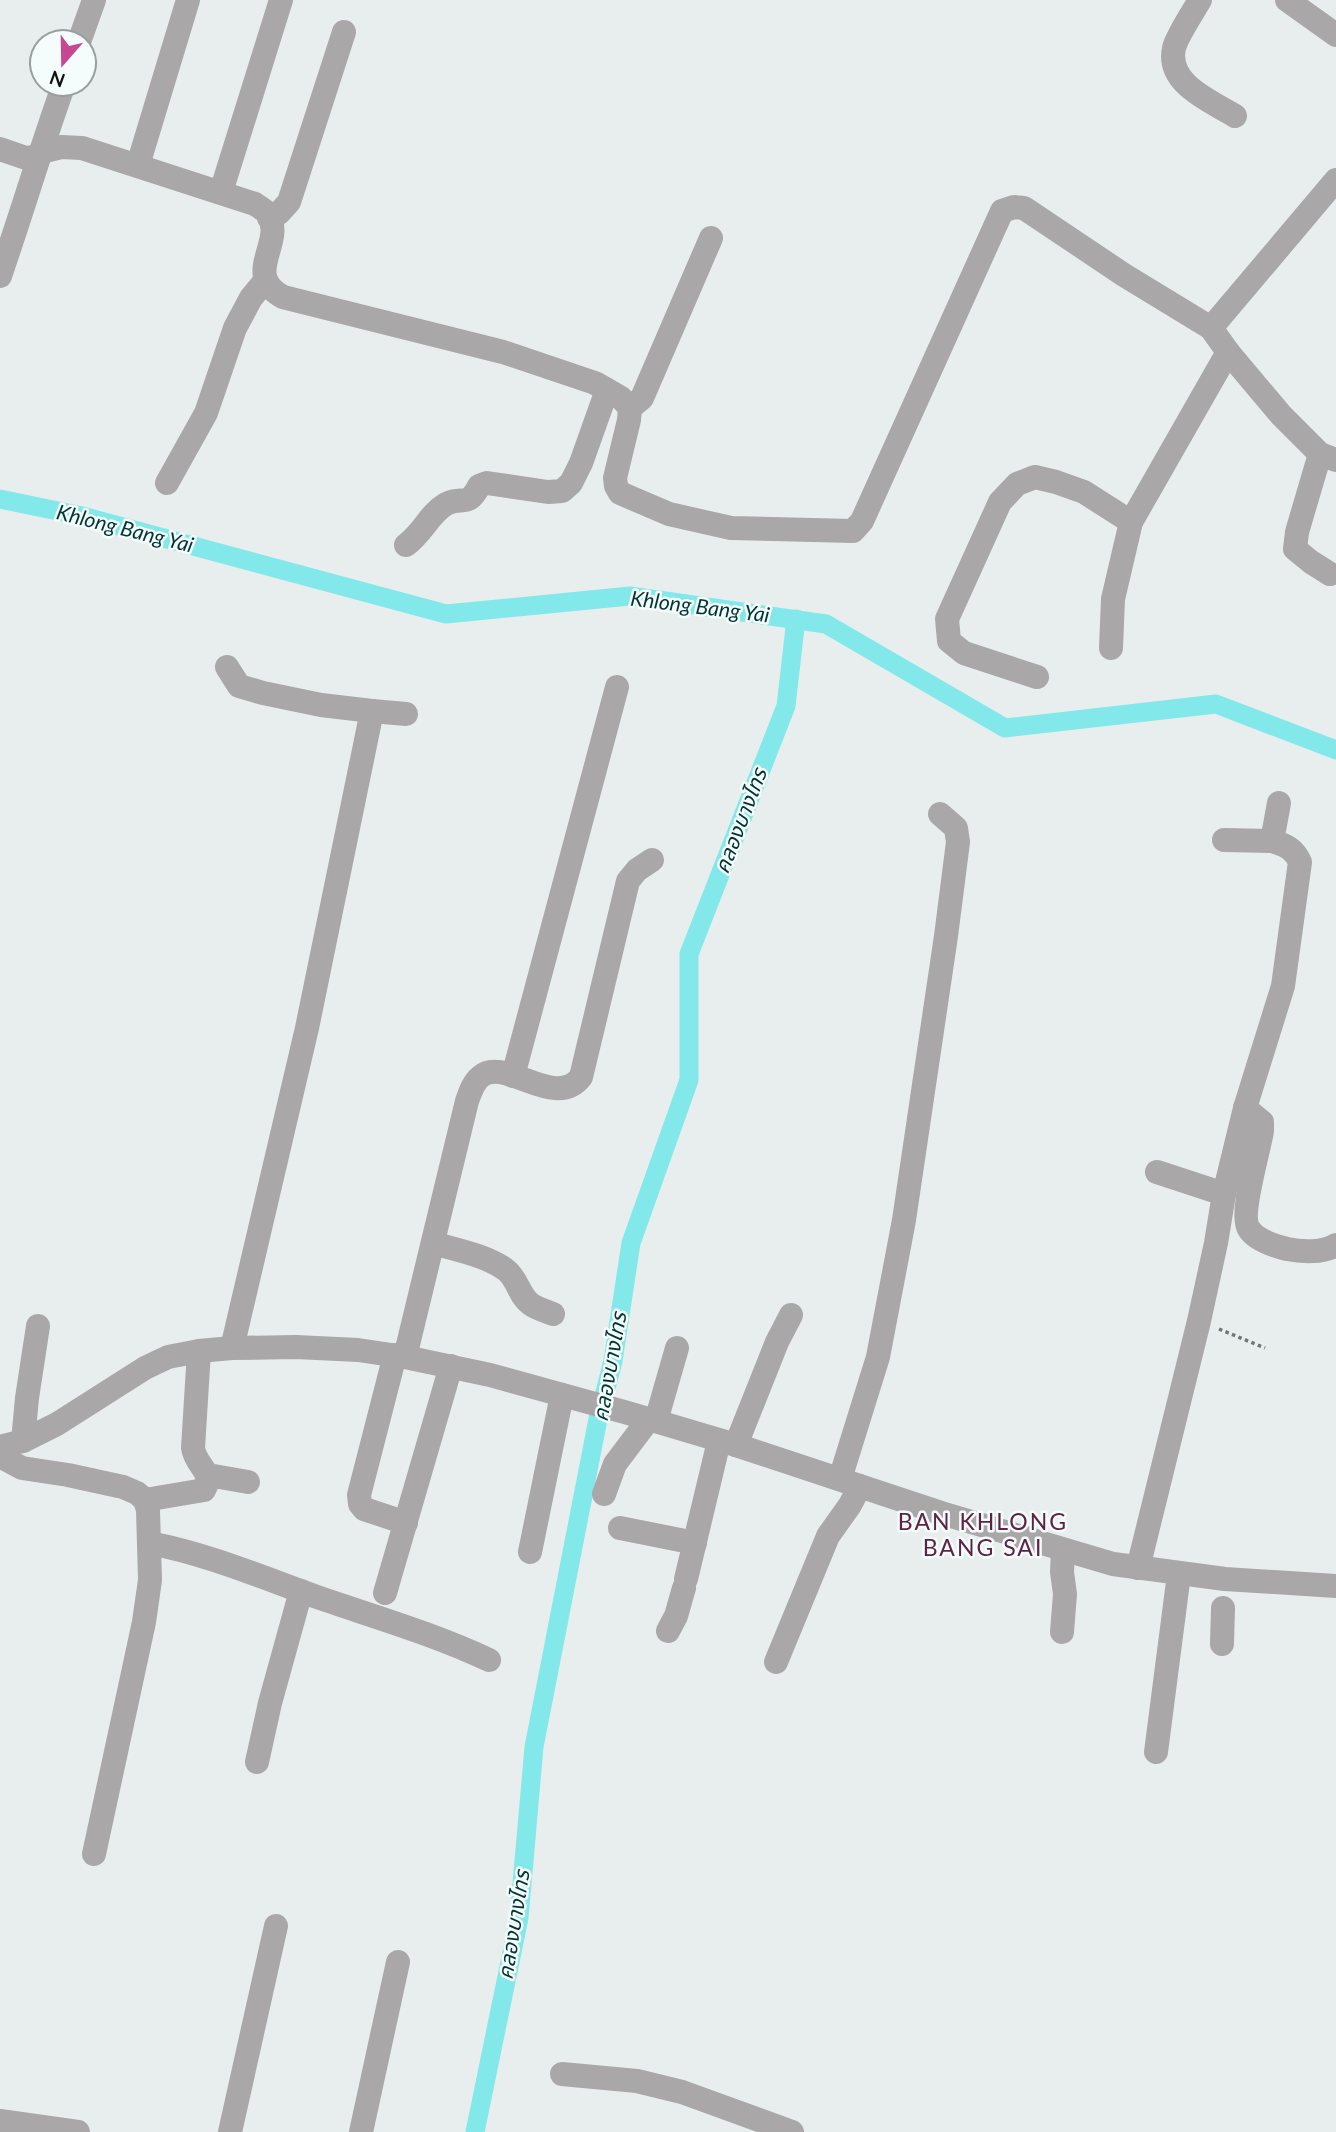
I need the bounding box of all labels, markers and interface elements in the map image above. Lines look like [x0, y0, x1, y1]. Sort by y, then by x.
north arrow [28, 28, 98, 98]
text: N [46, 66, 68, 93]
water label: Khlong Bang Yai [54, 498, 196, 557]
water label: Khlong Bang Yai [629, 585, 771, 626]
water label: คลองบางไทร [708, 763, 772, 876]
water label: คลองบางไทร [587, 1309, 631, 1423]
district label: BAN KHLONG BANG SAI [898, 1507, 1068, 1561]
water label: คลองบางไทร [492, 1867, 534, 1981]

